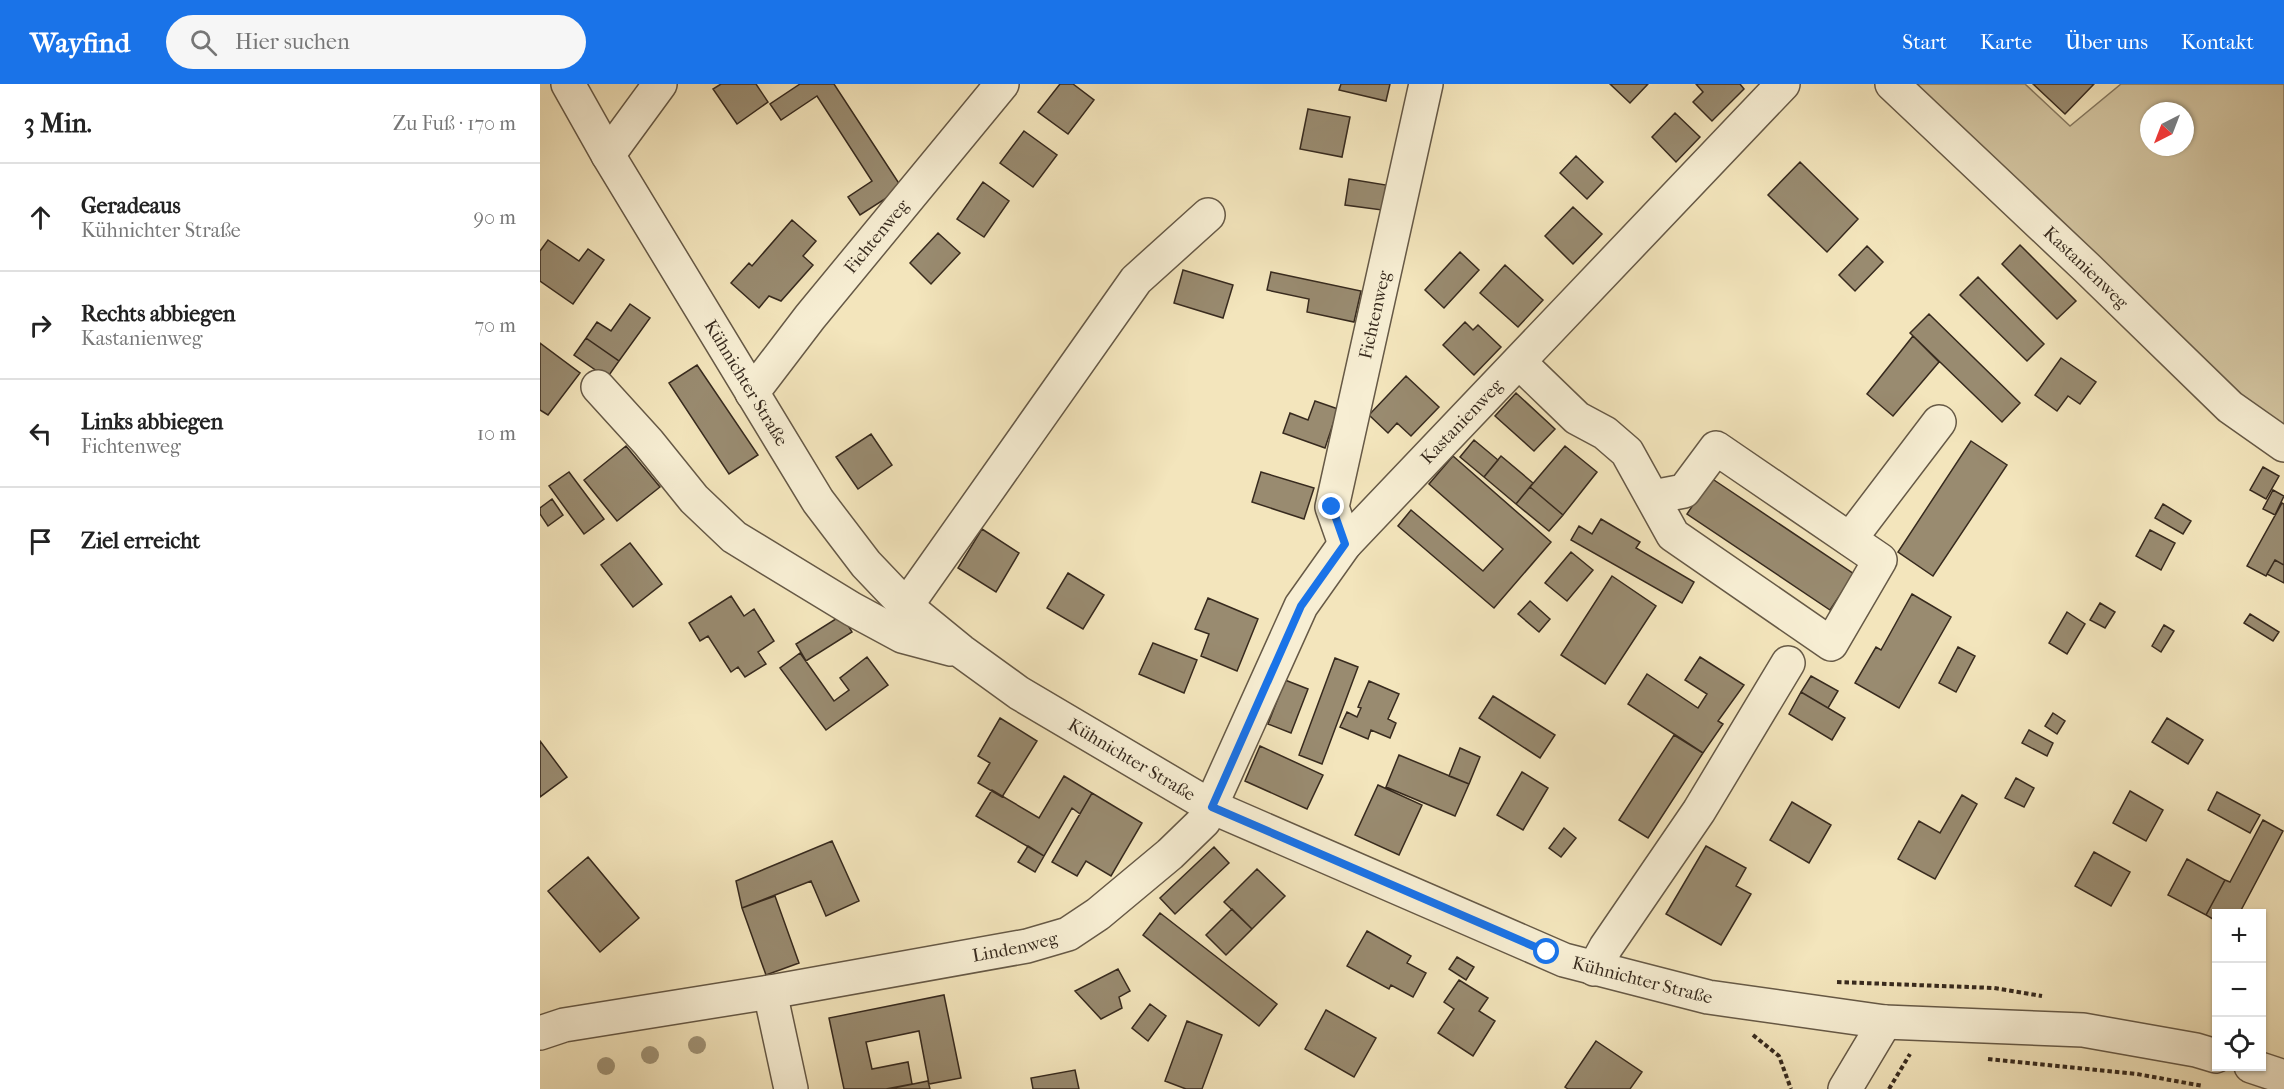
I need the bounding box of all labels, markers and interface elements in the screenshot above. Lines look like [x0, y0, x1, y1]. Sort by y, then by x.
search box [166, 15, 586, 69]
text: Wayfind [30, 26, 130, 59]
icon: search [187, 26, 220, 59]
text: Hier suchen [235, 29, 350, 55]
text: Start [1902, 30, 1947, 54]
text: Karte [1980, 30, 2032, 54]
text: Über uns [2065, 30, 2148, 54]
text: Kontakt [2181, 30, 2254, 54]
north arrow [2140, 102, 2194, 156]
text: 3 Min. [24, 108, 92, 139]
text: Zu Fuß · 170 m [393, 112, 516, 135]
text: Geradeaus [81, 193, 181, 219]
street label: Fichtenweg [840, 195, 914, 278]
icon: ahead [24, 201, 57, 234]
text: 90 m [474, 206, 516, 229]
text: Kühnichter Straße [81, 219, 241, 242]
street label: Kastanienweg [2039, 222, 2133, 313]
street label: Fichtenweg [1355, 269, 1395, 361]
text: Rechts abbiegen [81, 301, 236, 327]
icon: right [24, 309, 57, 342]
text: 70 m [474, 314, 516, 337]
street label: Kühnichter Straße [700, 316, 792, 450]
text: Kastanienweg [81, 327, 202, 350]
street label: Kastanienweg [1417, 375, 1508, 469]
text: Links abbiegen [81, 409, 223, 435]
icon: left [24, 417, 57, 450]
text: 10 m [477, 422, 516, 445]
text: Fichtenweg [81, 435, 181, 458]
route end [1318, 493, 1344, 519]
icon: arrive [24, 525, 57, 558]
text: Ziel erreicht [81, 528, 200, 554]
street label: Kühnichter Straße [1064, 714, 1199, 806]
map controls [2212, 909, 2266, 1071]
button: + [2212, 909, 2266, 963]
street label: Lindenweg [971, 927, 1061, 967]
route start [1533, 938, 1559, 964]
street label: Kühnichter Straße [1570, 953, 1715, 1009]
button: − [2212, 963, 2266, 1017]
button: locate [2212, 1017, 2266, 1071]

